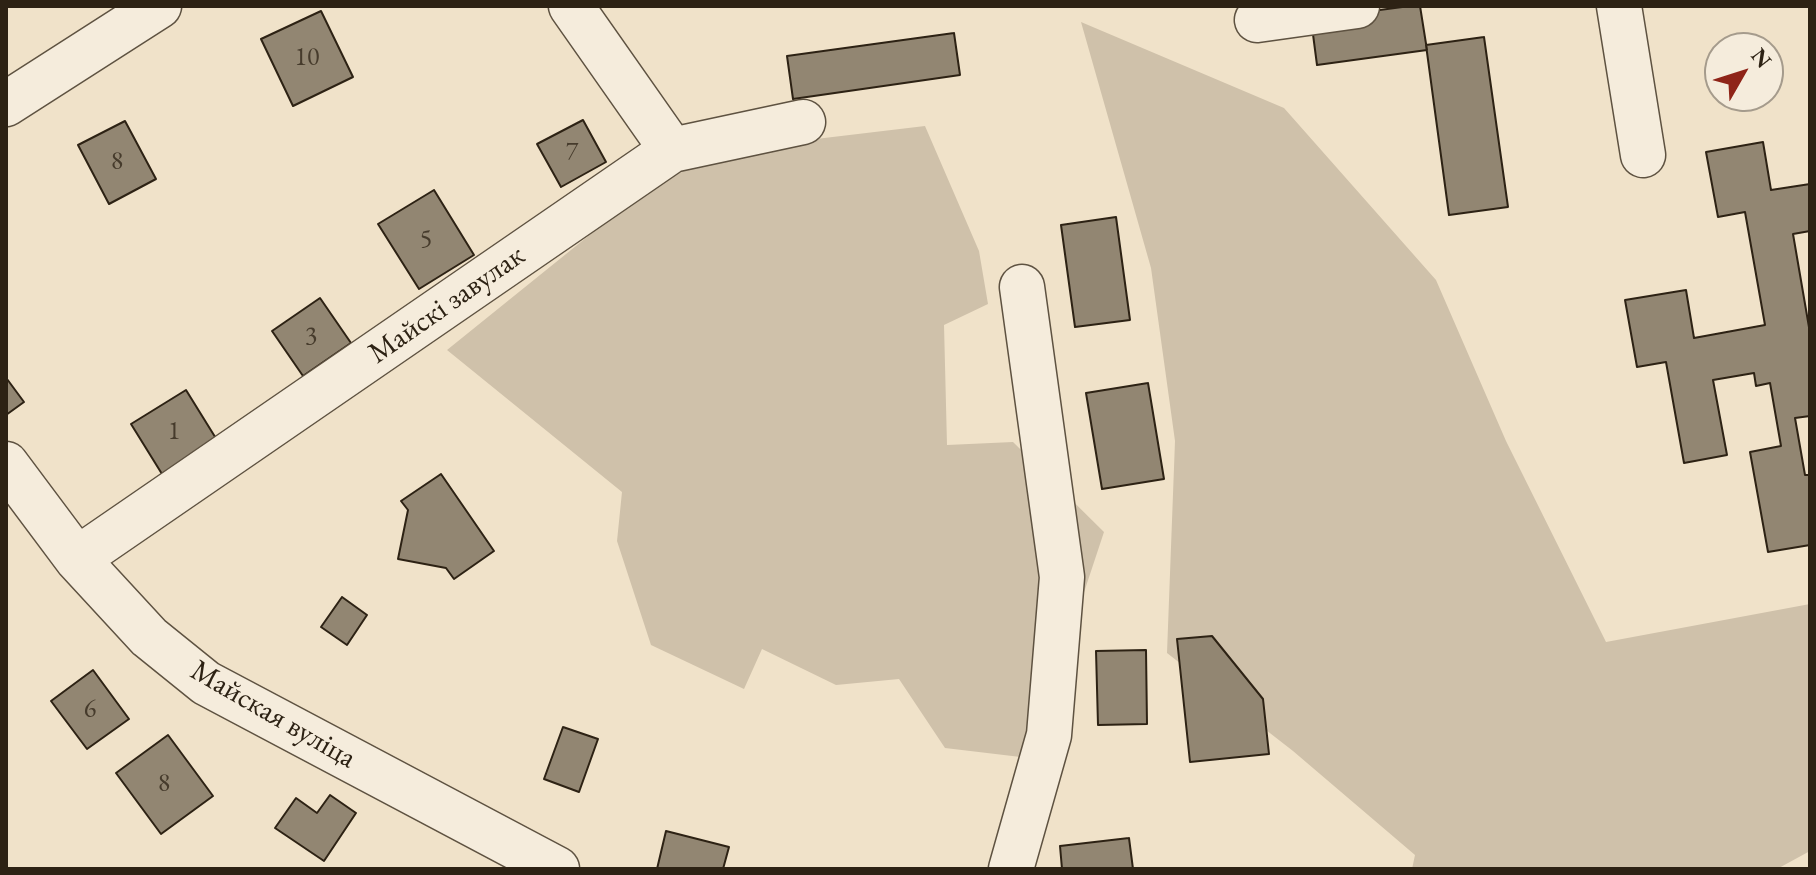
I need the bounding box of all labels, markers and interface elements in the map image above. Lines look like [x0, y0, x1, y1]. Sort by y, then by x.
north arrow [1704, 32, 1784, 112]
house number: 10 [295, 42, 319, 74]
text: N [1745, 42, 1778, 74]
house number: 7 [566, 137, 578, 169]
house number: 8 [111, 146, 123, 178]
house number: 5 [420, 224, 432, 256]
street label: Майскі завулак [362, 238, 532, 372]
house number: 3 [305, 321, 317, 353]
house number: 1 [168, 416, 180, 448]
street label: Майская вуліца [184, 653, 362, 777]
house number: 6 [84, 694, 96, 726]
house number: 8 [158, 768, 170, 800]

